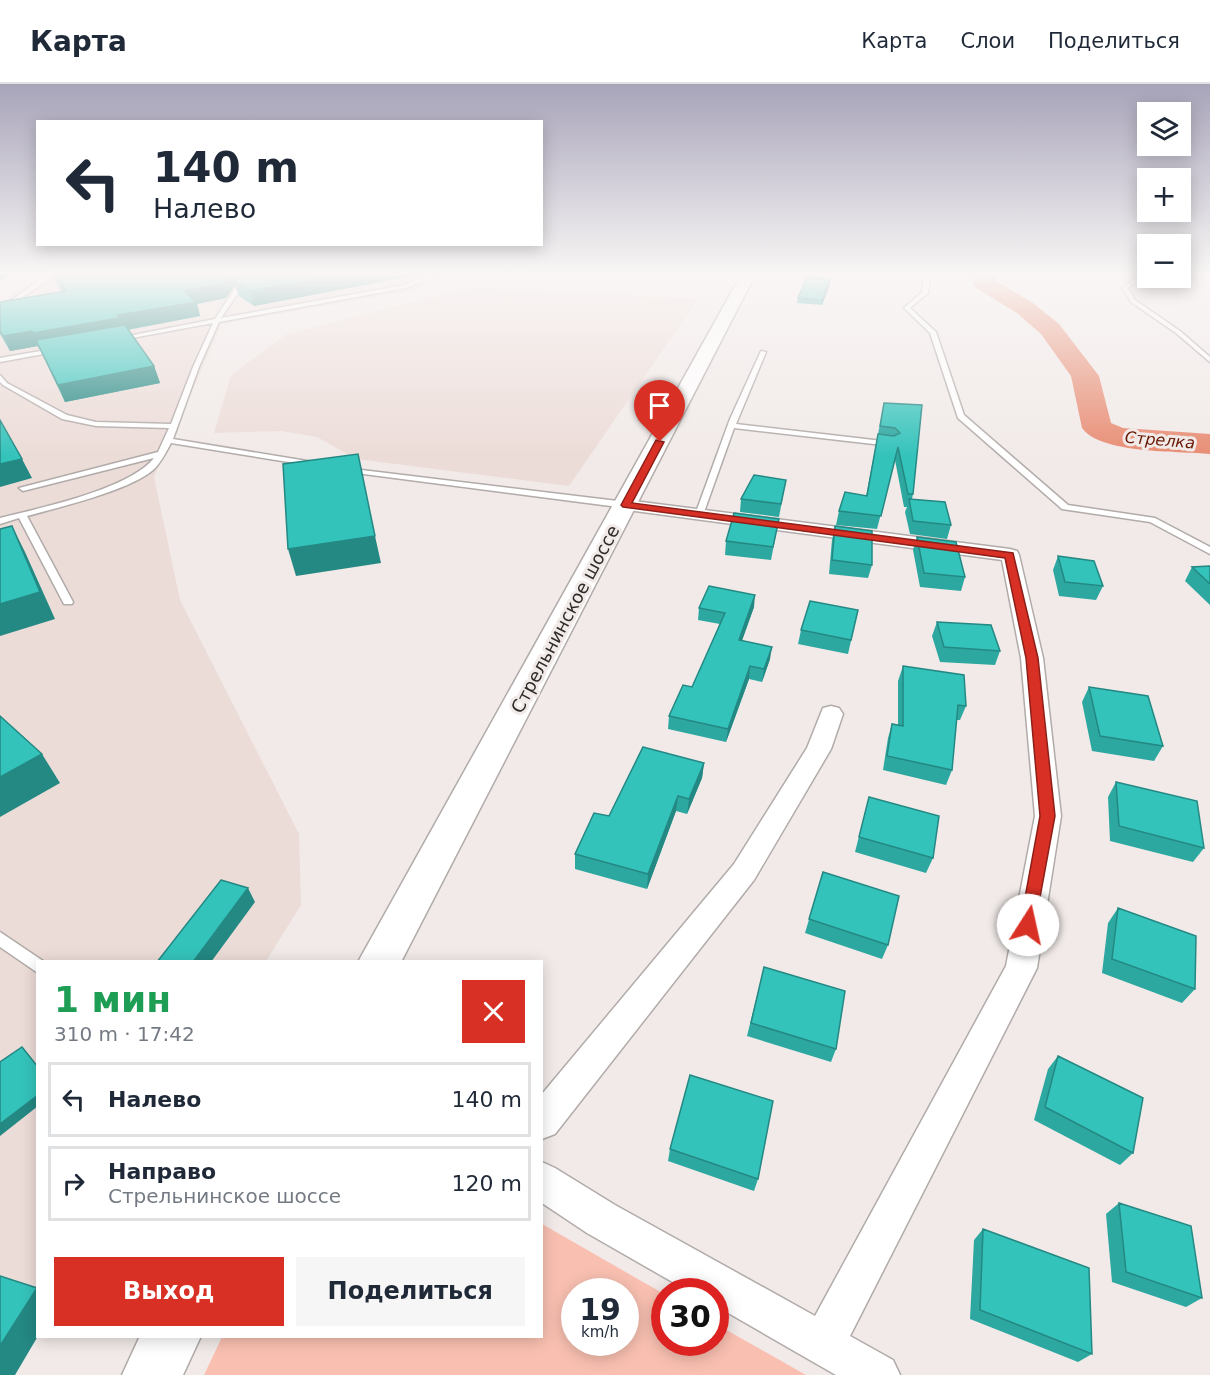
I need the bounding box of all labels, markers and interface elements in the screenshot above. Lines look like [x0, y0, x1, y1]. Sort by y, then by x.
text: Карта [30, 25, 127, 58]
text: Карта [861, 29, 927, 53]
text: Слои [960, 29, 1015, 53]
text: Поделиться [1048, 29, 1180, 53]
map controls [1137, 102, 1191, 288]
button: layers [1137, 102, 1191, 156]
text: 140 m [153, 143, 299, 192]
icon: left [54, 144, 132, 222]
button: + [1137, 168, 1191, 222]
text: Налево [153, 193, 256, 224]
button: − [1137, 234, 1191, 288]
pin [634, 380, 685, 442]
icon: arrive [643, 389, 676, 422]
water label: Стрелка [1124, 427, 1196, 453]
street label: Стрельнинское шоссе [506, 521, 624, 717]
position arrow [996, 893, 1060, 957]
text: 1 мин [54, 979, 171, 1020]
button: close [462, 980, 525, 1043]
text: 310 m · 17:42 [54, 1022, 195, 1046]
icon: left [57, 1083, 90, 1116]
text: Налево [108, 1087, 201, 1112]
text: 140 m [452, 1087, 522, 1112]
text: Направо [108, 1159, 216, 1184]
icon: right [57, 1167, 90, 1200]
text: 120 m [452, 1171, 522, 1196]
text: Стрельнинское шоссе [108, 1184, 341, 1208]
button: Выход [54, 1257, 284, 1326]
button: Поделиться [296, 1257, 525, 1326]
speed limit sign: 30 [651, 1278, 729, 1356]
text: 19 [579, 1292, 621, 1327]
text: km/h [581, 1323, 619, 1341]

